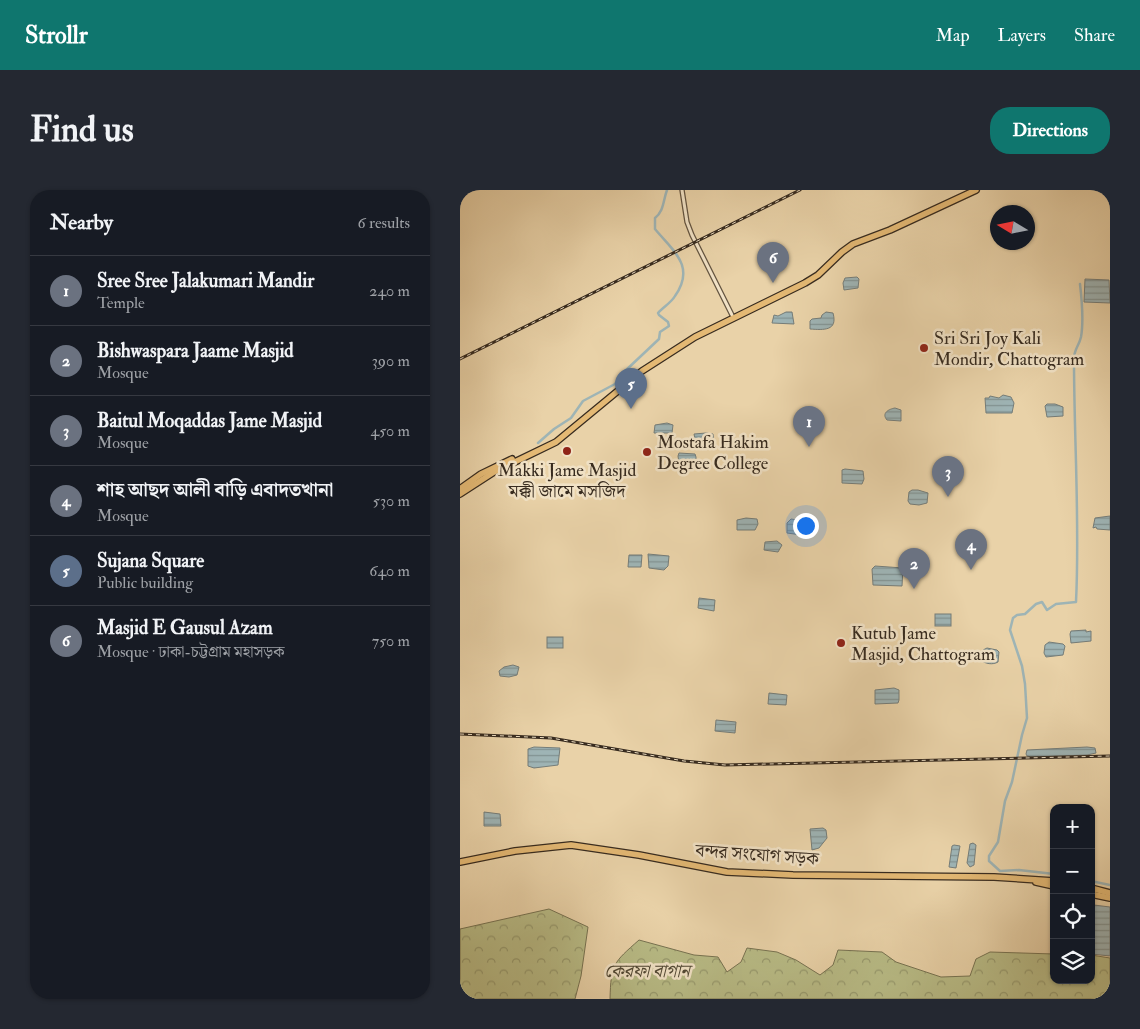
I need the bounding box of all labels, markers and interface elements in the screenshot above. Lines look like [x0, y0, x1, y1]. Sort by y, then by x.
text: Strollr [25, 20, 88, 51]
text: Map [936, 24, 970, 47]
text: Layers [998, 24, 1046, 47]
text: Share [1074, 24, 1115, 47]
button: Directions [990, 107, 1110, 154]
text: Find us [30, 108, 134, 152]
north arrow [990, 205, 1035, 250]
text: Nearby [50, 209, 113, 236]
text: 6 results [358, 213, 410, 233]
pin: 6 [757, 242, 789, 283]
text: Sree Sree Jalakumari Mandir [97, 269, 314, 293]
text: 1 [63, 281, 69, 301]
text: 240 m [369, 281, 410, 301]
text: Temple [97, 293, 145, 313]
place label: Sri Sri Joy Kali Mondir, Chattogram [934, 327, 1084, 371]
text: Bishwaspara Jaame Masjid [97, 339, 294, 363]
marker: Sri Sri Joy Kali Mondir, Chattogram [918, 342, 930, 354]
text: 2 [62, 351, 70, 371]
text: 390 m [372, 351, 410, 371]
text: Mosque [97, 363, 149, 383]
pin: 5 [615, 368, 647, 409]
pin: 1 [793, 406, 825, 447]
text: Baitul Moqaddas Jame Masjid [97, 409, 322, 433]
text: 3 [63, 421, 69, 441]
text: 450 m [371, 421, 410, 441]
place label: Mostafa Hakim Degree College [657, 431, 769, 475]
text: Mosque [97, 433, 149, 453]
marker: Makki Jame Masjid মক্কী জামে মসজিদ [561, 445, 573, 457]
marker: Mostafa Hakim Degree College [641, 446, 653, 458]
pin: 3 [932, 456, 964, 497]
place label: Makki Jame Masjid মক্কী জামে মসজিদ [498, 459, 636, 503]
text: শাহ আছদ আলী বাড়ি এবাদতখানা [97, 478, 333, 502]
text: 4 [62, 491, 70, 511]
text: 530 m [373, 491, 410, 511]
text: Mosque [97, 506, 149, 526]
your location [793, 513, 819, 539]
pin: 4 [955, 529, 987, 570]
pin: 2 [898, 548, 930, 589]
text: Sujana Square [97, 549, 204, 573]
text: 5 [62, 561, 70, 581]
text: 640 m [369, 561, 410, 581]
text: Public building [97, 573, 193, 593]
text: Masjid E Gausul Azam [97, 616, 273, 640]
place label: Kutub Jame Masjid, Chattogram [851, 622, 995, 666]
text: 6 [62, 631, 70, 651]
text: 750 m [372, 631, 410, 651]
marker: Kutub Jame Masjid, Chattogram [835, 637, 847, 649]
text: Mosque · ঢাকা-চট্টগ্রাম মহাসড়ক [97, 642, 284, 662]
map controls [1050, 804, 1095, 984]
button: + [1050, 804, 1095, 849]
street label: বন্দর সংযোগ সড়ক [694, 839, 821, 871]
button: − [1050, 849, 1095, 894]
button: locate [1050, 894, 1095, 939]
button: layers [1050, 939, 1095, 984]
park label: কেরফা বাগান [604, 960, 693, 983]

